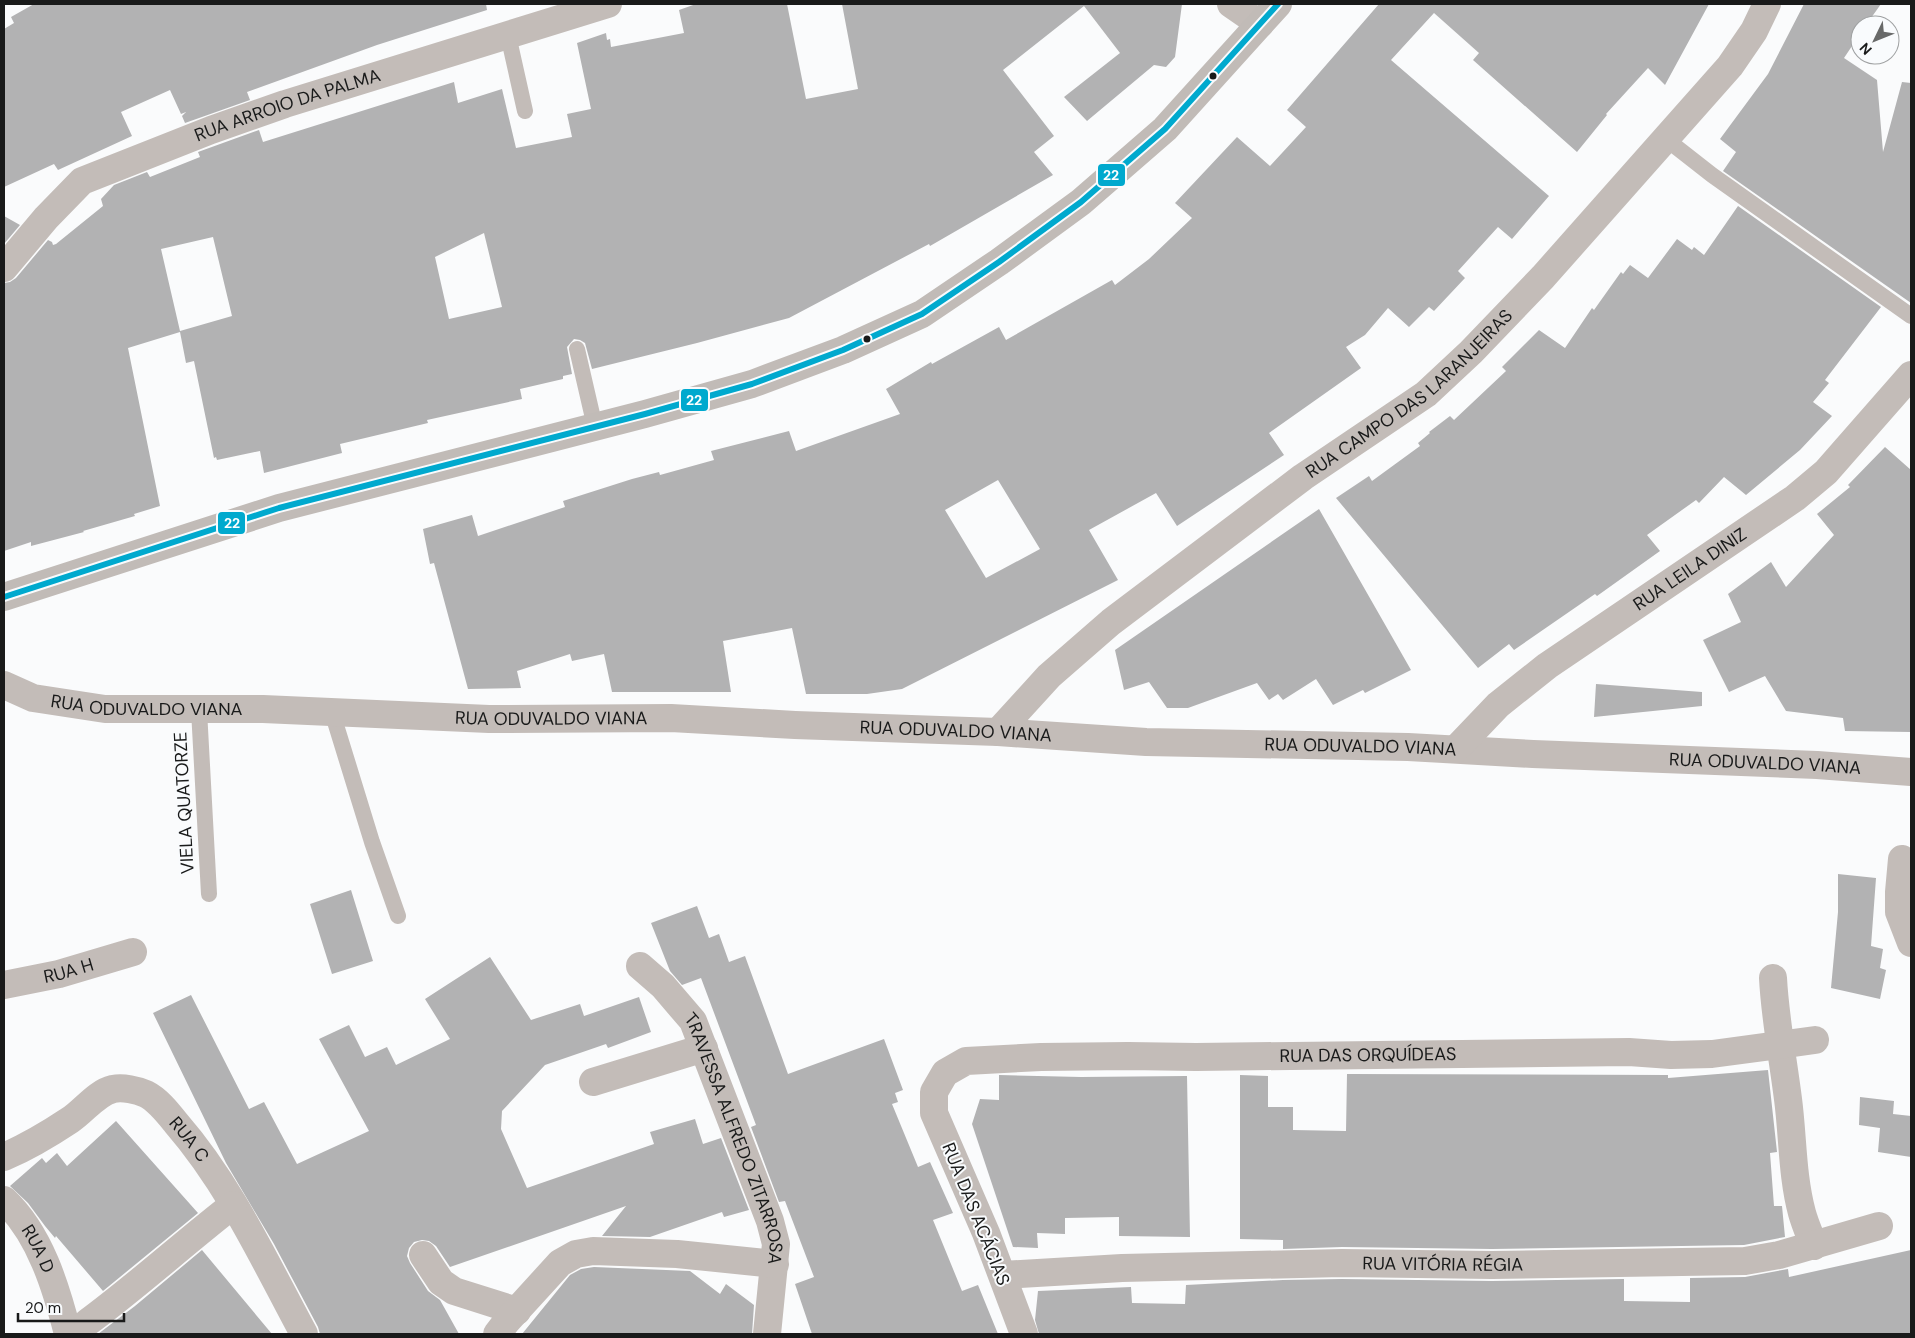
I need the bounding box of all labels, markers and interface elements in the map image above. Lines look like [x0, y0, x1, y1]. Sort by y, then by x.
north arrow [1850, 15, 1900, 65]
text: N [1855, 39, 1876, 59]
street label: RUA ARROIO DA PALMA [191, 63, 383, 147]
unlabelled marker [1208, 71, 1218, 81]
line badge: 22 [1097, 163, 1126, 187]
text: 22 [1103, 166, 1119, 184]
street label: RUA CAMPO DAS LARANJEIRAS [1301, 304, 1518, 484]
unlabelled marker [862, 334, 872, 344]
line badge: 22 [680, 388, 709, 412]
text: 22 [686, 391, 702, 409]
line badge: 22 [217, 511, 246, 535]
text: 22 [224, 514, 240, 532]
street label: RUA LEILA DINIZ [1629, 522, 1751, 616]
street label: RUA ODUVALDO VIANA [49, 689, 243, 721]
street label: RUA ODUVALDO VIANA [455, 706, 647, 731]
street label: RUA ODUVALDO VIANA [859, 715, 1053, 748]
street label: VIELA QUATORZE [168, 731, 200, 875]
street label: RUA ODUVALDO VIANA [1264, 732, 1457, 762]
street label: RUA ODUVALDO VIANA [1669, 747, 1862, 780]
street label: RUA H [41, 952, 96, 989]
street label: TRAVESSA ALFREDO ZITARROSA [679, 1007, 788, 1266]
street label: RUA DAS ORQUÍDEAS [1279, 1042, 1457, 1068]
street label: RUA C [164, 1111, 215, 1167]
street label: RUA DAS ACÁCIAS [936, 1139, 1016, 1289]
street label: RUA D [16, 1220, 60, 1276]
street label: RUA VITÓRIA RÉGIA [1362, 1251, 1523, 1277]
scale bar [18, 1290, 124, 1322]
text: 20 m [25, 1298, 61, 1318]

